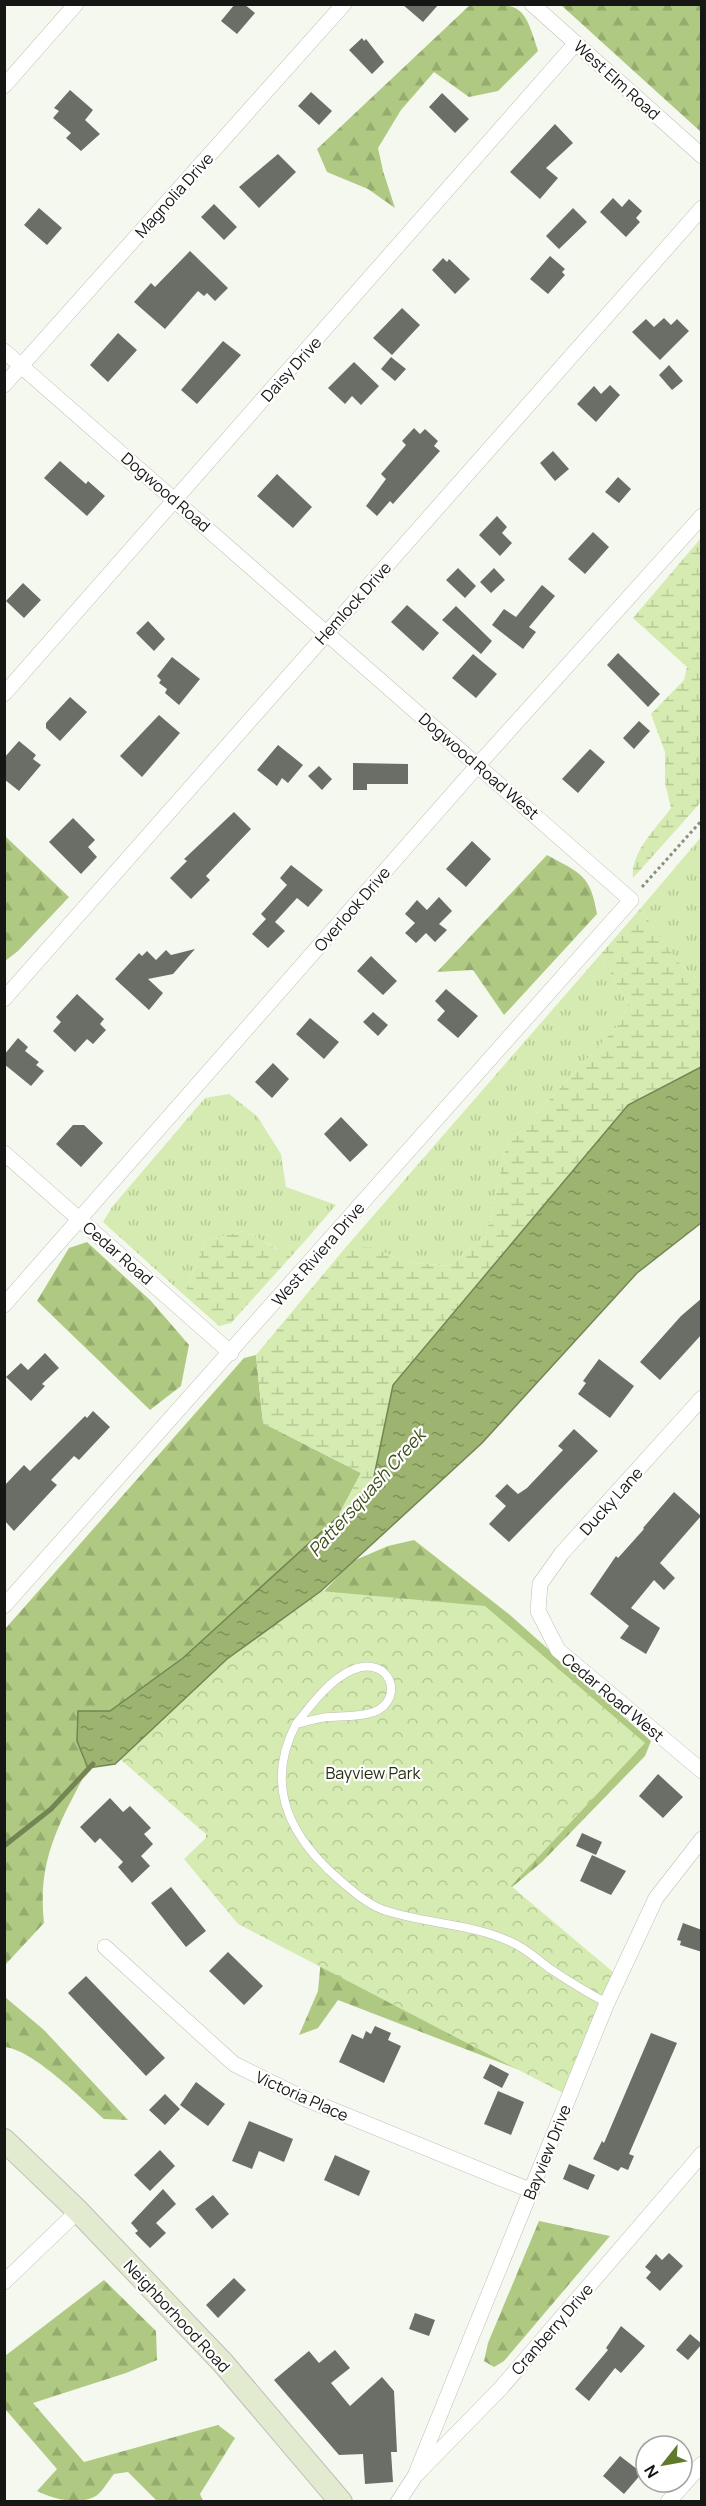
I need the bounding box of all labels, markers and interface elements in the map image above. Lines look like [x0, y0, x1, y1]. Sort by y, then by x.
street label: West Elm Road [569, 35, 665, 125]
street label: Magnolia Drive [130, 148, 218, 242]
street label: Daisy Drive [256, 332, 326, 406]
street label: Dogwood Road [117, 447, 215, 537]
street label: Hemlock Drive [310, 557, 396, 649]
street label: Dogwood Road West [414, 708, 544, 824]
street label: Overlook Drive [309, 862, 395, 956]
street label: West Riviera Drive [267, 1197, 369, 1311]
street label: Cedar Road [78, 1216, 158, 1290]
water label: Pattersquash Creek [302, 1421, 432, 1561]
street label: Ducky Lane [575, 1462, 647, 1540]
street label: Cedar Road West [557, 1648, 669, 1746]
park label: Bayview Park [326, 1762, 422, 1784]
street label: Victoria Place [252, 2066, 352, 2126]
street label: Bayview Drive [518, 2101, 576, 2203]
street label: Neighborhood Road [119, 2255, 235, 2377]
street label: Cranberry Drive [506, 2279, 598, 2379]
north arrow [634, 2434, 694, 2494]
text: N [639, 2461, 664, 2482]

